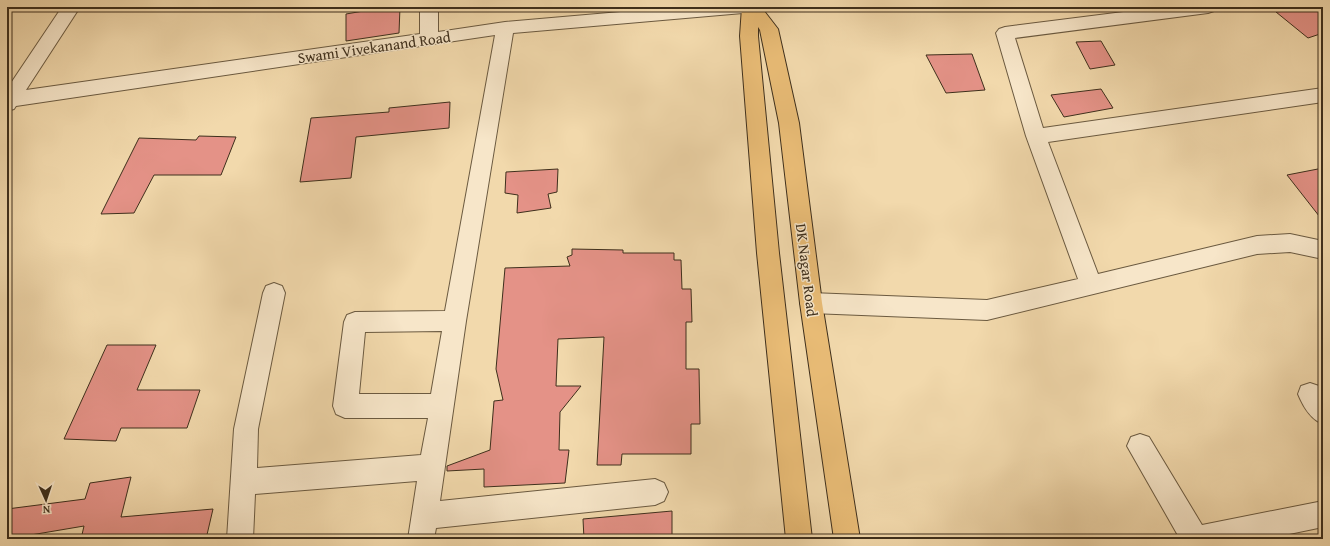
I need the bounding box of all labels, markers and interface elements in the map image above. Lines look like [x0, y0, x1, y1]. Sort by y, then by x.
street label: Swami Vivekanand Road [296, 26, 452, 68]
street label: DK Nagar Road [791, 222, 823, 318]
north arrow [26, 480, 66, 520]
text: N [42, 502, 51, 518]

